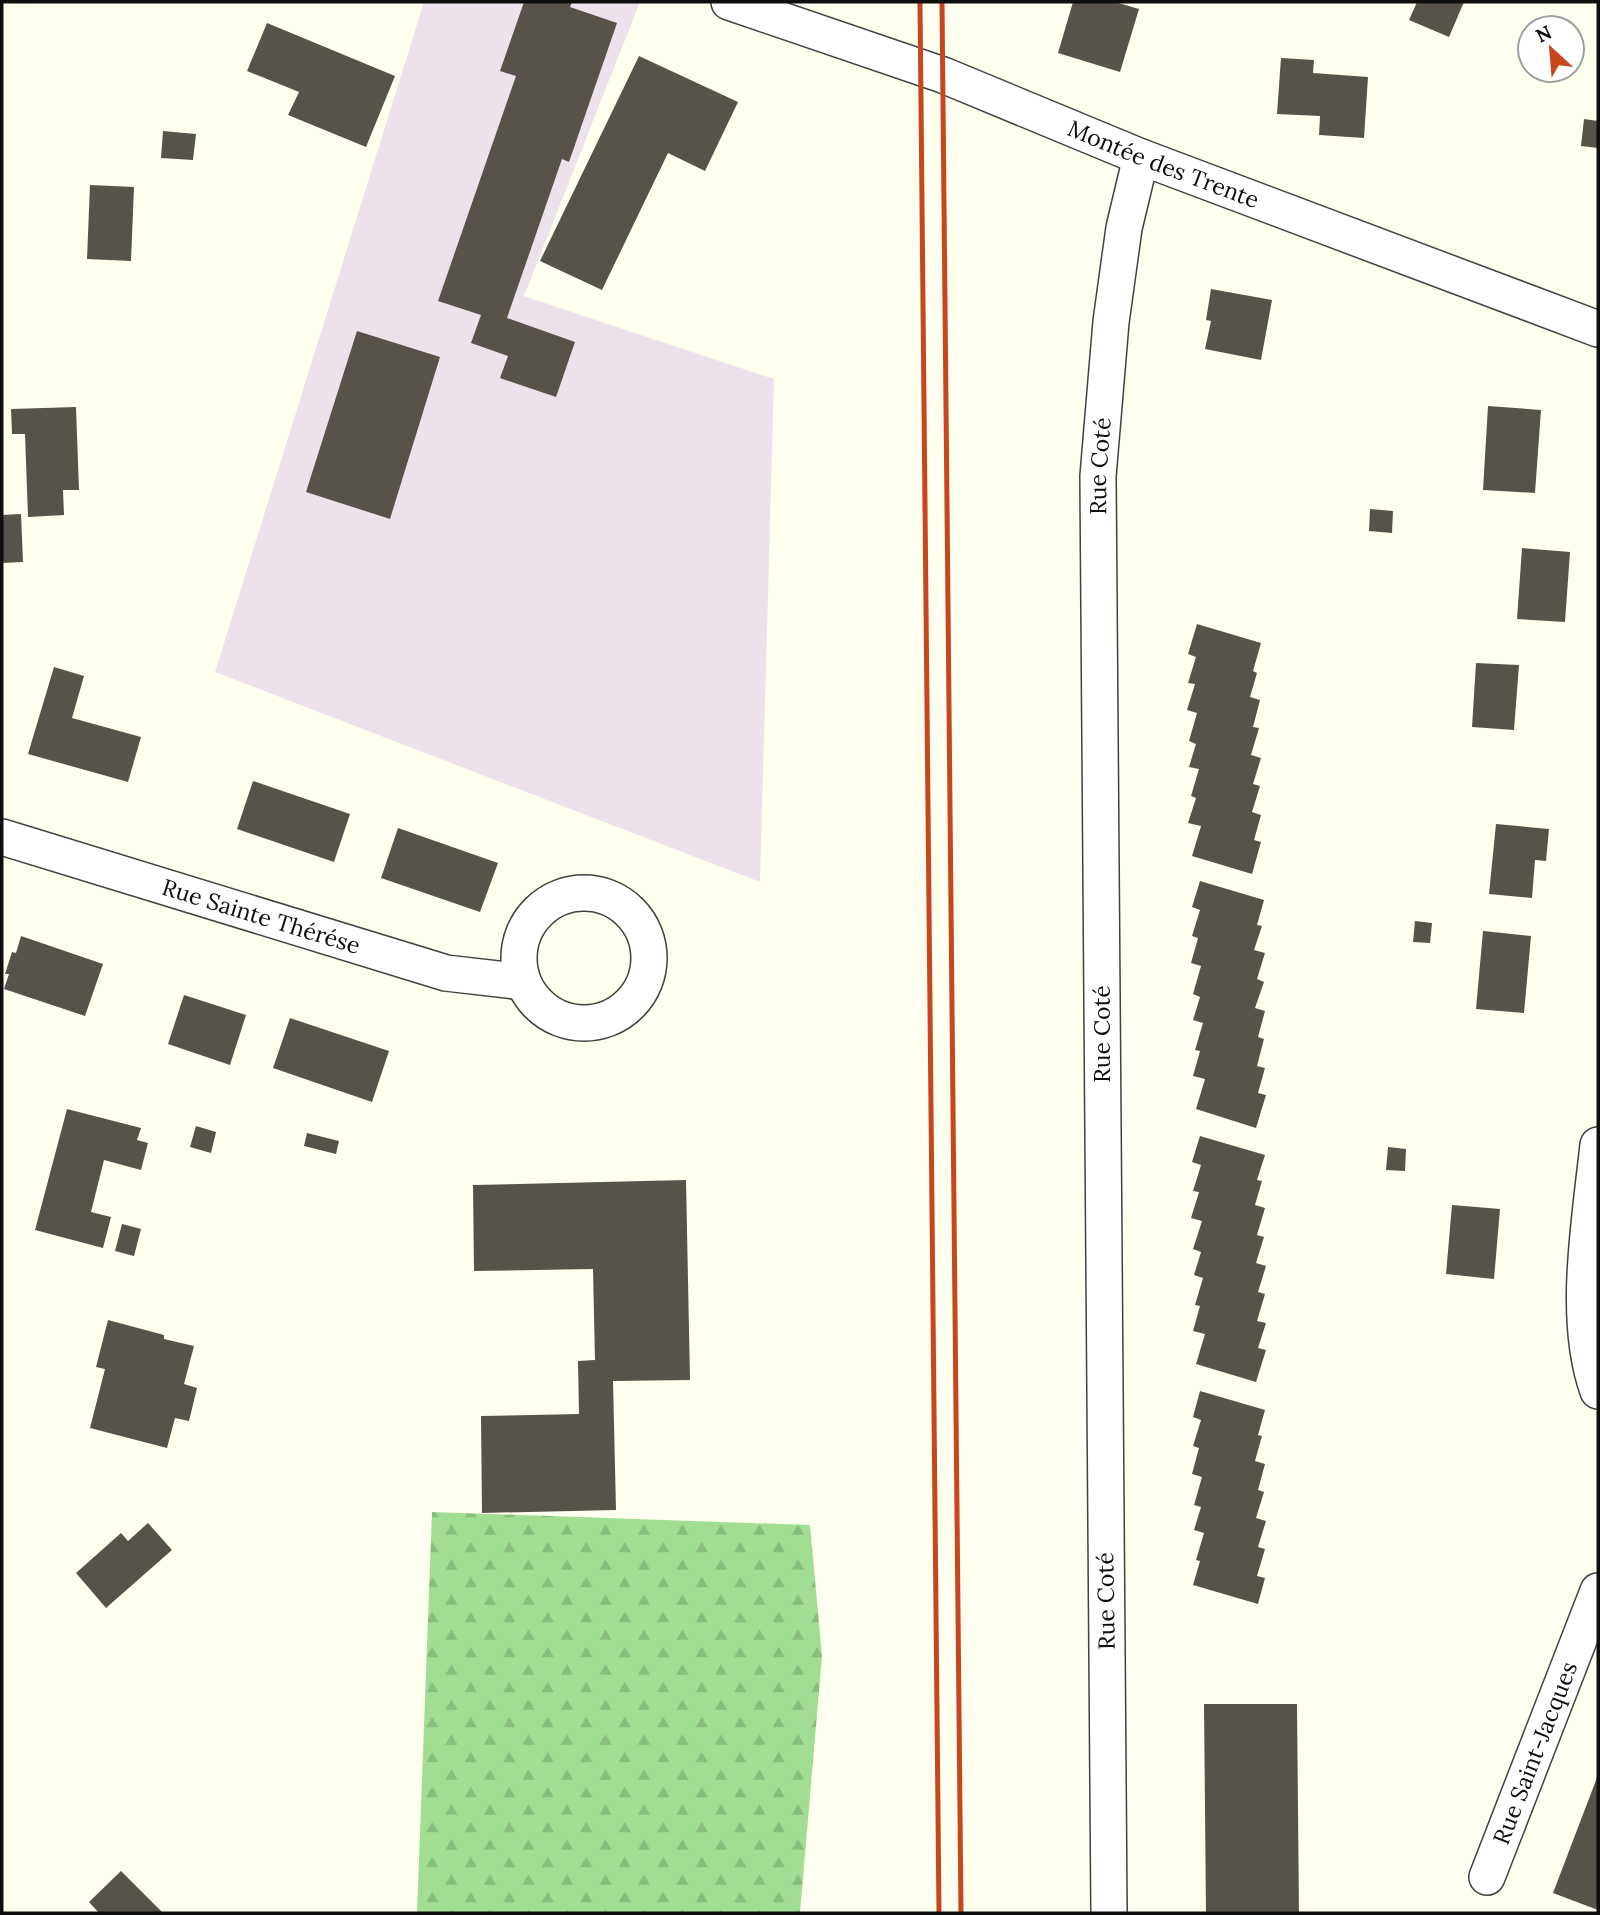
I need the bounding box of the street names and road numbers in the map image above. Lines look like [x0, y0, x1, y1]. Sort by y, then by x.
street label: Montée des Trente [1064, 113, 1263, 214]
street label: Rue Coté [1083, 416, 1117, 515]
street label: Rue Sainte Thérése [159, 872, 364, 960]
street label: Rue Coté [1087, 985, 1116, 1083]
street label: Rue Coté [1090, 1552, 1121, 1650]
street label: Rue Saint-Jacques [1486, 1657, 1583, 1848]

